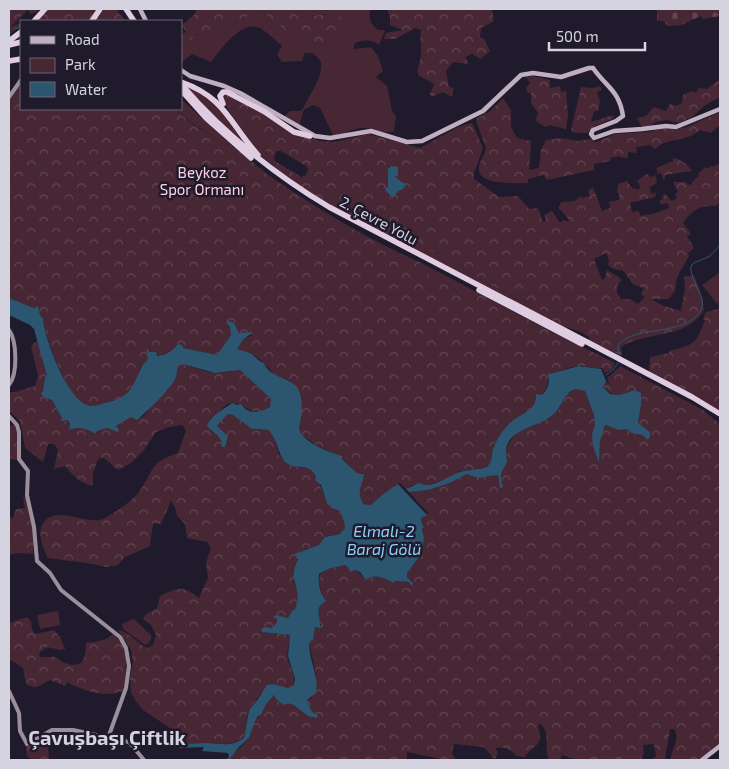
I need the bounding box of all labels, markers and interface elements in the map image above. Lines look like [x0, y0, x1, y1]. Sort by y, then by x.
legend [20, 20, 182, 110]
scale bar [549, 20, 645, 52]
text: 500 m [556, 27, 599, 45]
text: Road [65, 30, 100, 48]
text: Park [65, 55, 96, 73]
text: Water [65, 80, 107, 98]
park label: Beykoz Spor Ormanı [160, 163, 244, 198]
street label: 2. Çevre Yolu [337, 192, 421, 249]
water label: Elmalı-2 Baraj Gölü [347, 521, 421, 559]
district label: Çavuşbaşı Çiftlik [28, 725, 187, 750]

